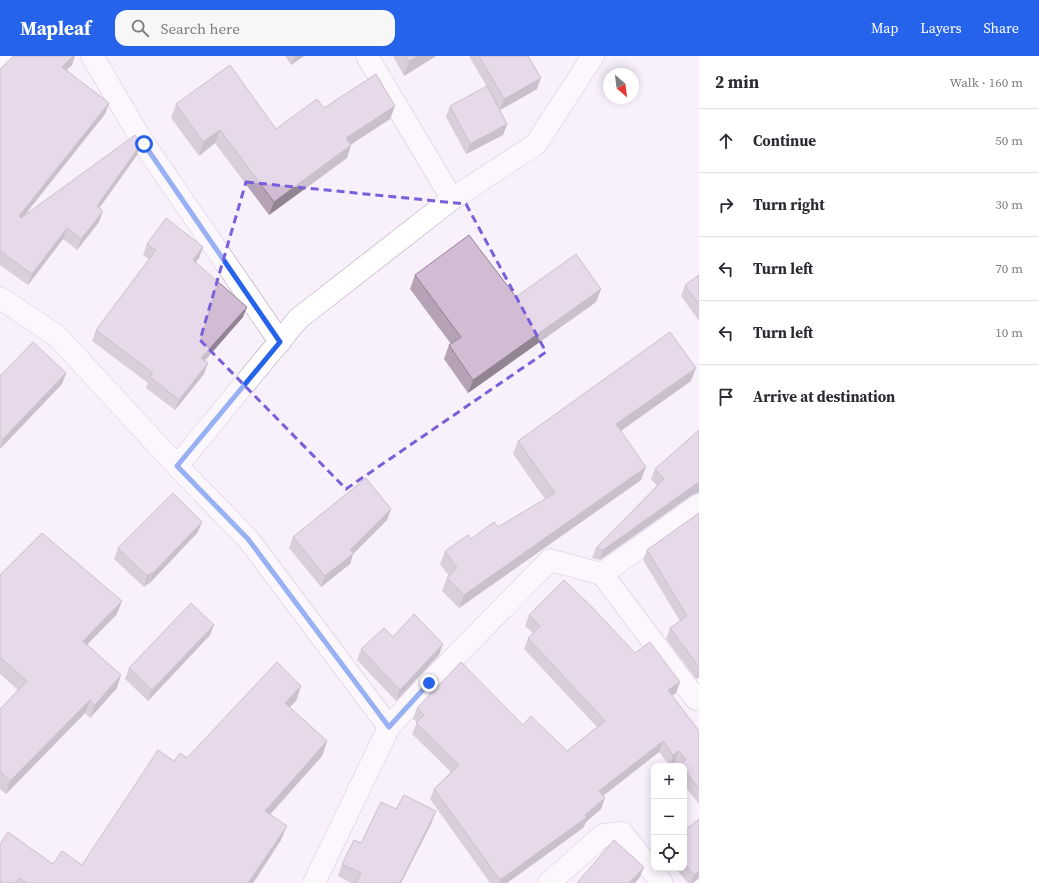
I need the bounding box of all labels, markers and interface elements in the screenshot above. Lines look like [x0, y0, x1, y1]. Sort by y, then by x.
search box [115, 10, 395, 46]
text: Mapleaf [20, 15, 91, 41]
icon: search [129, 17, 151, 39]
text: Search here [161, 18, 240, 39]
text: Map [871, 18, 898, 38]
text: Layers [920, 18, 962, 38]
text: Share [984, 18, 1019, 38]
north arrow [603, 68, 639, 104]
text: 2 min [715, 70, 759, 94]
text: Walk · 160 m [950, 74, 1023, 91]
icon: ahead [715, 130, 737, 152]
text: Continue [753, 130, 816, 151]
text: 50 m [995, 132, 1023, 149]
route start [135, 135, 153, 153]
icon: right [715, 194, 737, 216]
text: Turn right [753, 194, 825, 215]
text: 30 m [995, 196, 1023, 213]
icon: left [715, 258, 737, 280]
text: Turn left [753, 258, 813, 279]
text: 70 m [995, 260, 1023, 277]
icon: left [715, 322, 737, 344]
text: Turn left [753, 322, 813, 343]
text: 10 m [995, 324, 1023, 341]
icon: arrive [715, 386, 737, 408]
text: Arrive at destination [753, 386, 895, 407]
route end [420, 674, 438, 692]
map controls [651, 763, 687, 871]
button: + [651, 763, 687, 799]
button: − [651, 799, 687, 835]
button: locate [651, 835, 687, 871]

